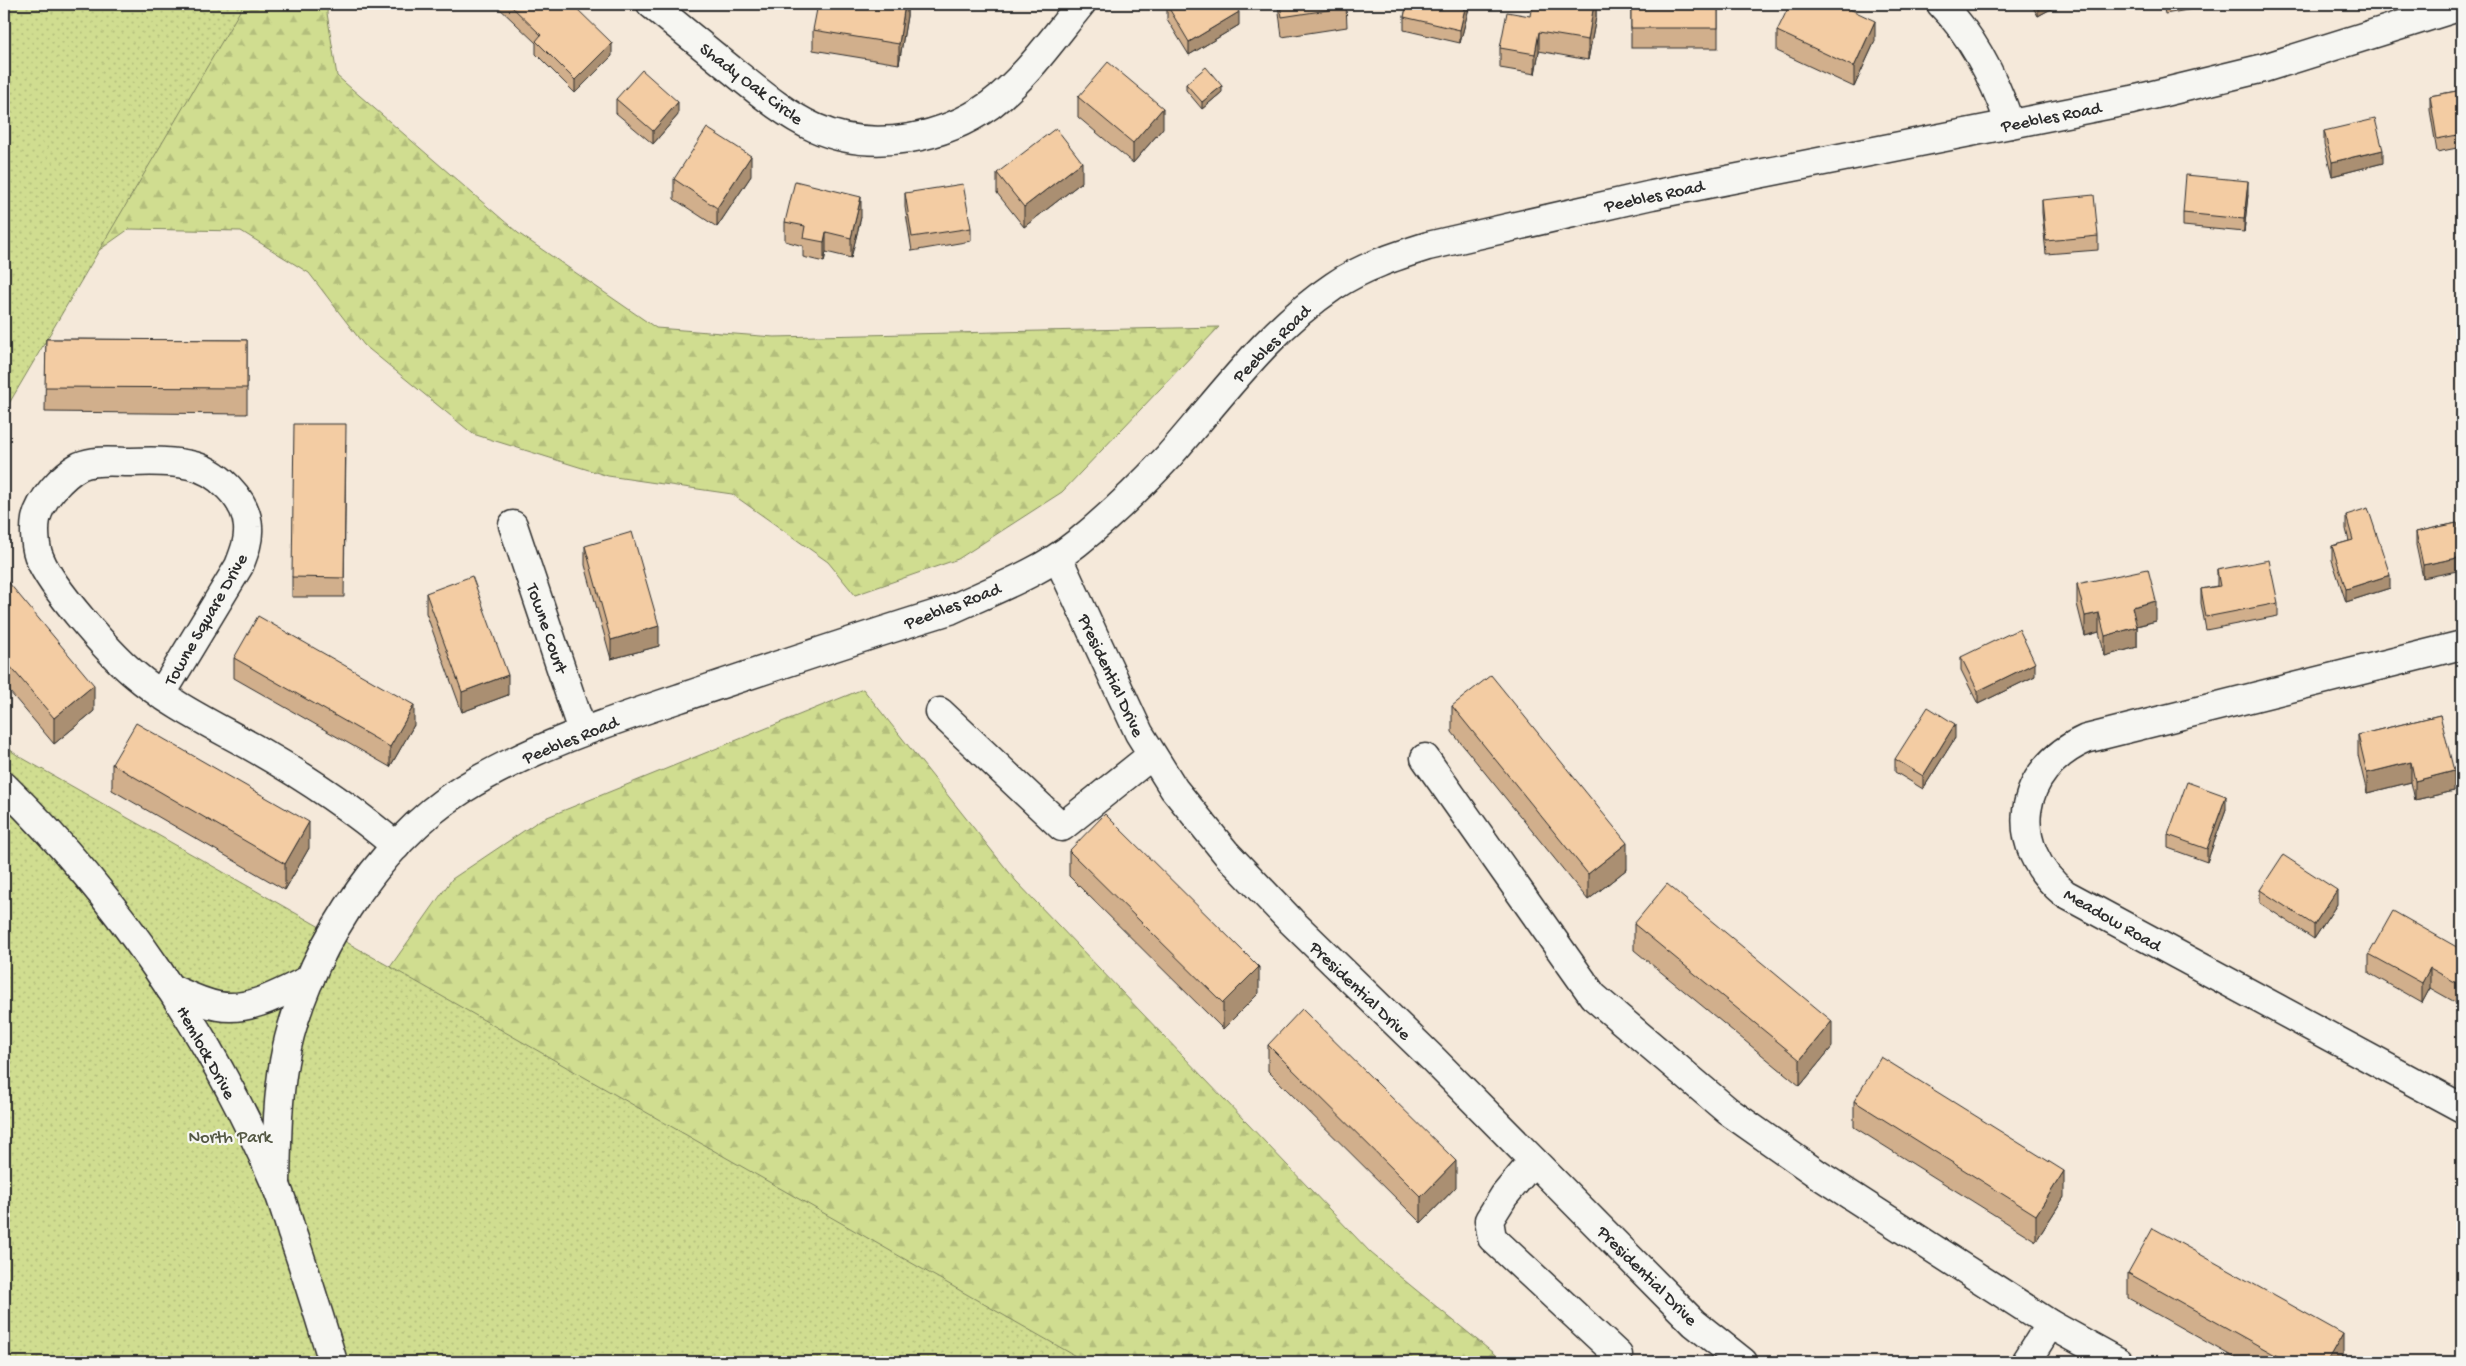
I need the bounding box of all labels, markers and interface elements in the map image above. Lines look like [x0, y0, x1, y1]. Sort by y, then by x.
street label: Shady Oak Circle [695, 39, 807, 131]
street label: Peebles Road [1999, 98, 2105, 139]
street label: Peebles Road [1602, 176, 1708, 218]
street label: Peebles Road [1229, 300, 1317, 389]
street label: Towne Square Drive [160, 550, 254, 691]
street label: Peebles Road [901, 579, 1005, 636]
street label: Towne Court [520, 580, 571, 678]
street label: Presidential Drive [1072, 610, 1148, 742]
street label: Peebles Road [519, 712, 623, 770]
street label: Meadow Road [2059, 885, 2166, 958]
street label: Presidential Drive [1303, 937, 1415, 1046]
street label: Hemlock Drive [171, 1003, 239, 1104]
park label: North Park [188, 1128, 274, 1149]
street label: Presidential Drive [1591, 1222, 1701, 1332]

